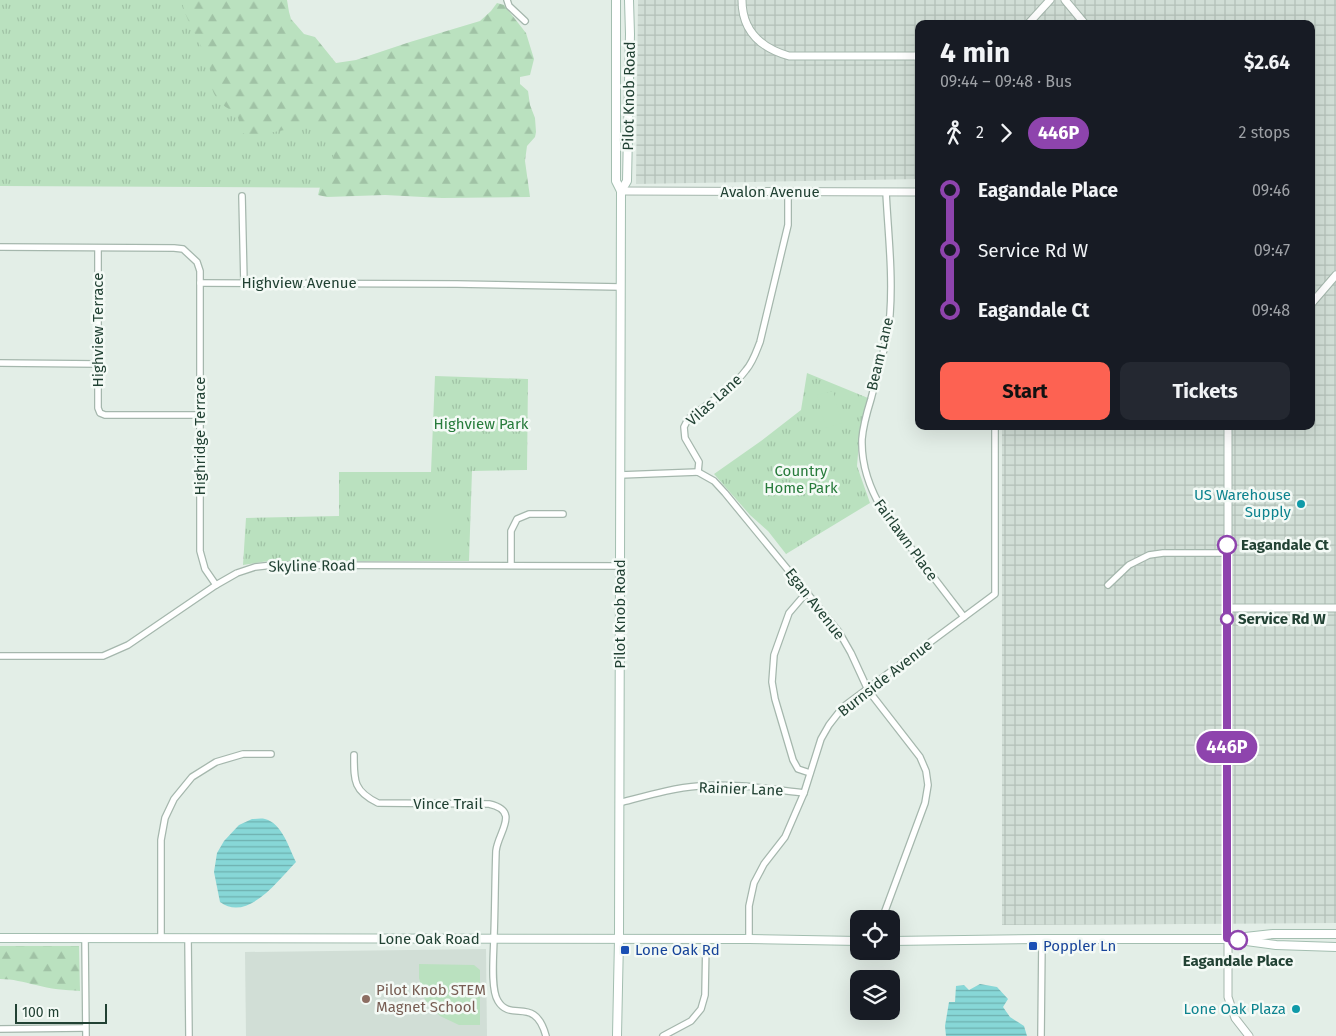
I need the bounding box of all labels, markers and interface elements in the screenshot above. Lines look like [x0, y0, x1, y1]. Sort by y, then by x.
text: 4 min [940, 36, 1010, 69]
street label: Pilot Knob Road [619, 41, 639, 151]
text: $2.64 [1244, 51, 1290, 74]
text: 09:44 – 09:48 · Bus [940, 72, 1072, 91]
icon: walk [940, 119, 968, 147]
icon: forward [992, 119, 1020, 147]
text: 446P [1038, 122, 1079, 144]
text: 2 [976, 123, 984, 142]
text: 2 stops [1239, 123, 1290, 142]
text: Eagandale Place [978, 179, 1118, 202]
text: 09:46 [1252, 181, 1290, 200]
street label: Avalon Avenue [720, 183, 820, 201]
text: Service Rd W [978, 239, 1088, 262]
text: 09:47 [1254, 241, 1290, 260]
street label: Highview Terrace [89, 273, 107, 387]
street label: Highview Avenue [241, 274, 357, 292]
text: Eagandale Ct [978, 299, 1089, 322]
text: 09:48 [1252, 301, 1290, 320]
street label: Beam Lane [863, 316, 897, 392]
button: Start [940, 362, 1110, 420]
button: Tickets [1120, 362, 1290, 420]
street label: Vilas Lane [683, 370, 745, 430]
street label: Highridge Terrace [191, 376, 209, 496]
park label: Highview Park [434, 415, 529, 433]
park label: Country Home Park [764, 462, 838, 497]
place label: US Warehouse Supply [1194, 486, 1292, 521]
street label: Fairlawn Place [870, 496, 942, 584]
marker: US Warehouse Supply [1295, 498, 1307, 510]
marker: Eagandale Ct [1217, 535, 1237, 555]
place label: Eagandale Ct [1241, 536, 1329, 554]
street label: Skyline Road [268, 556, 356, 576]
street label: Pilot Knob Road [611, 559, 629, 669]
street label: Egan Avenue [781, 565, 849, 643]
place label: Service Rd W [1238, 610, 1326, 628]
marker: Service Rd W [1220, 612, 1234, 626]
street label: Burnside Avenue [834, 636, 936, 720]
line badge: 446P [1192, 731, 1262, 763]
text: 446P [1206, 736, 1248, 758]
street label: Rainier Lane [698, 779, 784, 799]
street label: Vince Trail [413, 795, 483, 813]
map controls [850, 910, 900, 1020]
button: locate [850, 910, 900, 960]
street label: Lone Oak Road [378, 930, 480, 948]
marker: Eagandale Place [1228, 930, 1248, 950]
place label: Poppler Ln [1043, 937, 1116, 955]
marker: Poppler Ln [1027, 940, 1039, 952]
place label: Lone Oak Rd [635, 941, 720, 959]
marker: Lone Oak Rd [619, 944, 631, 956]
place label: Eagandale Place [1183, 952, 1293, 970]
button: layers [850, 970, 900, 1020]
place label: Pilot Knob STEM Magnet School [376, 981, 486, 1016]
marker: Pilot Knob STEM Magnet School [360, 993, 372, 1005]
place label: Lone Oak Plaza [1184, 1000, 1286, 1018]
scale bar [15, 1001, 108, 1024]
marker: Lone Oak Plaza [1290, 1003, 1302, 1015]
text: 100 m [22, 1004, 59, 1021]

